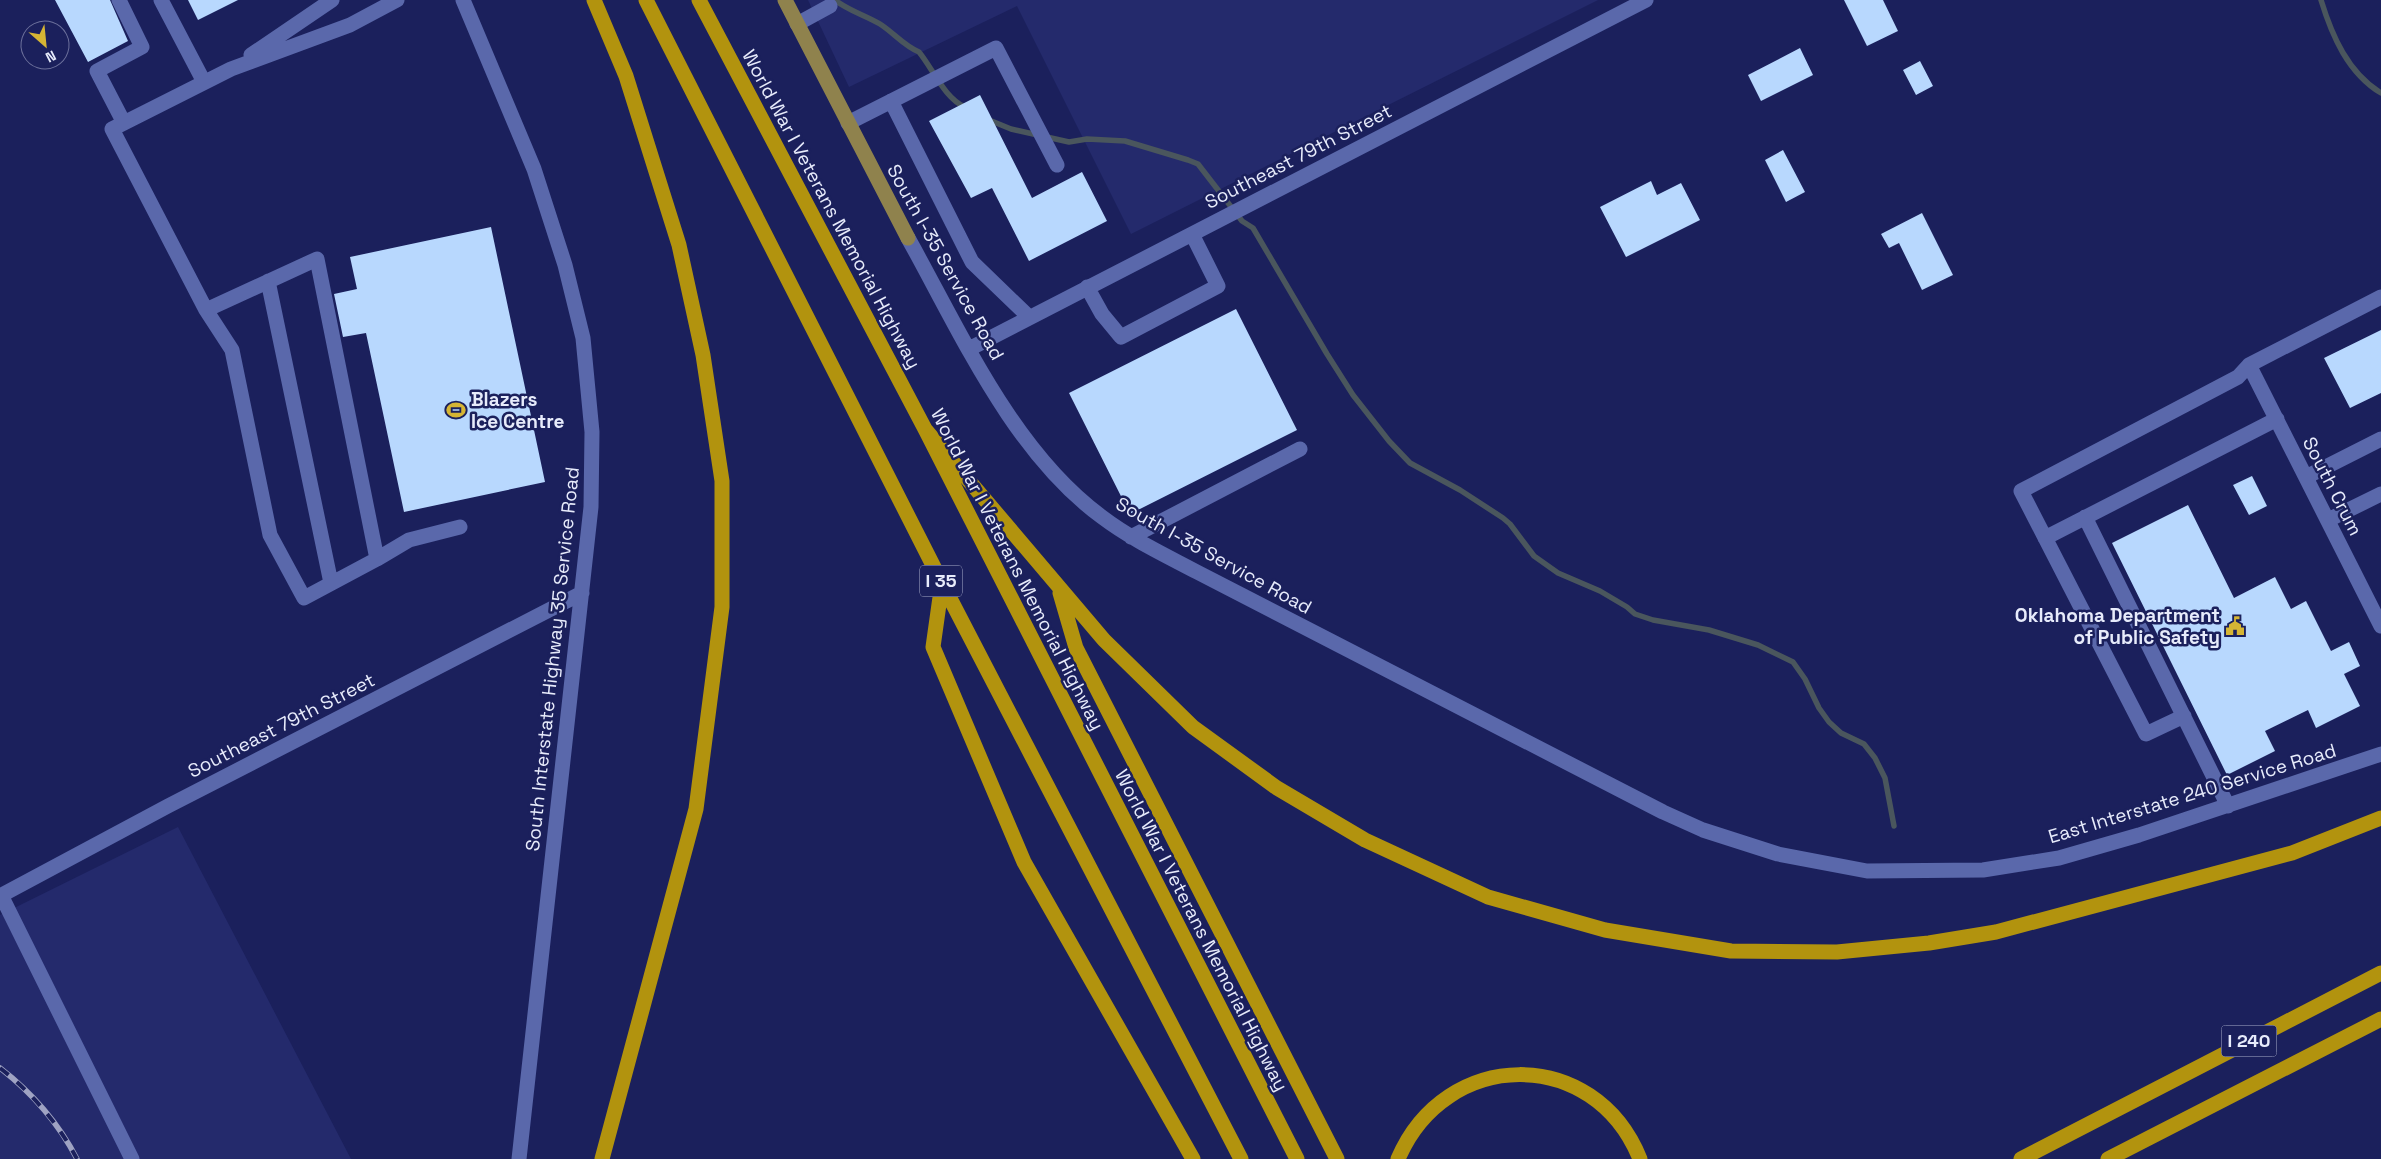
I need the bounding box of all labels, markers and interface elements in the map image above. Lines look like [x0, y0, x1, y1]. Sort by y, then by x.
north arrow [20, 20, 70, 70]
street label: World War I Veterans Memorial Highway [737, 45, 927, 373]
text: N [43, 46, 59, 67]
street label: Southeast 79th Street [1201, 98, 1396, 214]
street label: South I-35 Service Road [881, 160, 1010, 365]
place label: Blazers Ice Centre [471, 387, 564, 434]
sports icon: Blazers Ice Centre [445, 399, 467, 421]
street label: World War I Veterans Memorial Highway [925, 404, 1110, 734]
street label: South Crum [2297, 433, 2368, 540]
street label: South Interstate Highway 35 Service Road [520, 466, 585, 852]
street label: South I-35 Service Road [1111, 491, 1316, 620]
road number: I 35 [920, 566, 962, 596]
place label: Oklahoma Department of Public Safety [2015, 603, 2220, 650]
public building icon: Oklahoma Department of Public Safety [2224, 615, 2246, 637]
street label: Southeast 79th Street [184, 667, 379, 783]
street label: East Interstate 240 Service Road [2045, 738, 2339, 849]
street label: World War I Veterans Memorial Highway [1109, 765, 1294, 1095]
road number: I 240 [2222, 1026, 2276, 1056]

